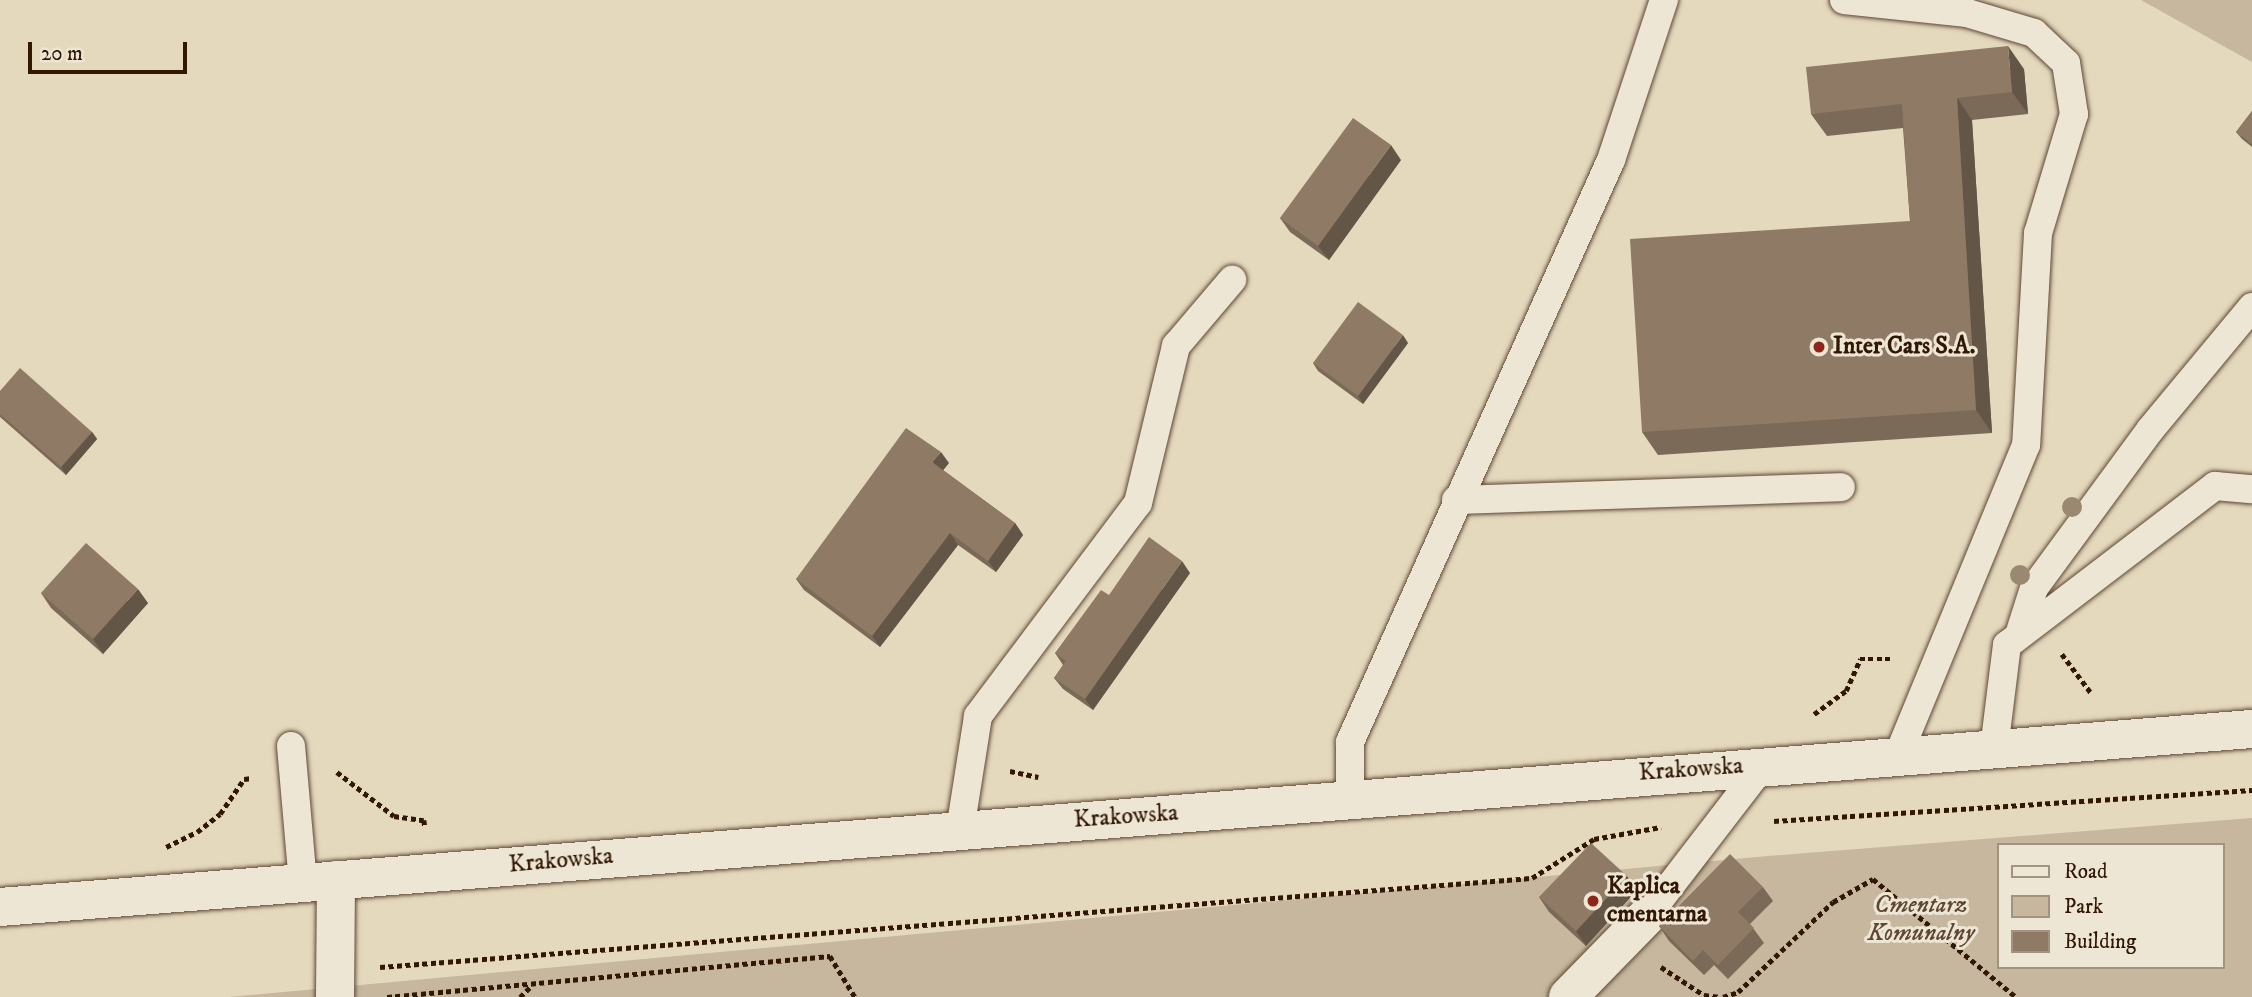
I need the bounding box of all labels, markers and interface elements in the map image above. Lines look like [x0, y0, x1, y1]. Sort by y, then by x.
scale bar [32, 28, 191, 72]
text: 20 m [41, 41, 83, 67]
place label: Inter Cars S.A. [1833, 333, 1975, 361]
marker: Inter Cars S.A. [1811, 339, 1827, 355]
street label: Krakowska [1638, 752, 1744, 788]
street label: Krakowska [1073, 799, 1179, 835]
street label: Krakowska [508, 842, 614, 880]
legend [1996, 843, 2224, 969]
text: Road [2064, 859, 2108, 885]
place label: Kaplica cmentarna [1607, 873, 1707, 929]
park label: Cmentarz Komunalny [1868, 892, 1974, 948]
marker: Kaplica cmentarna [1585, 893, 1601, 909]
text: Park [2064, 894, 2103, 920]
text: Building [2064, 929, 2136, 955]

